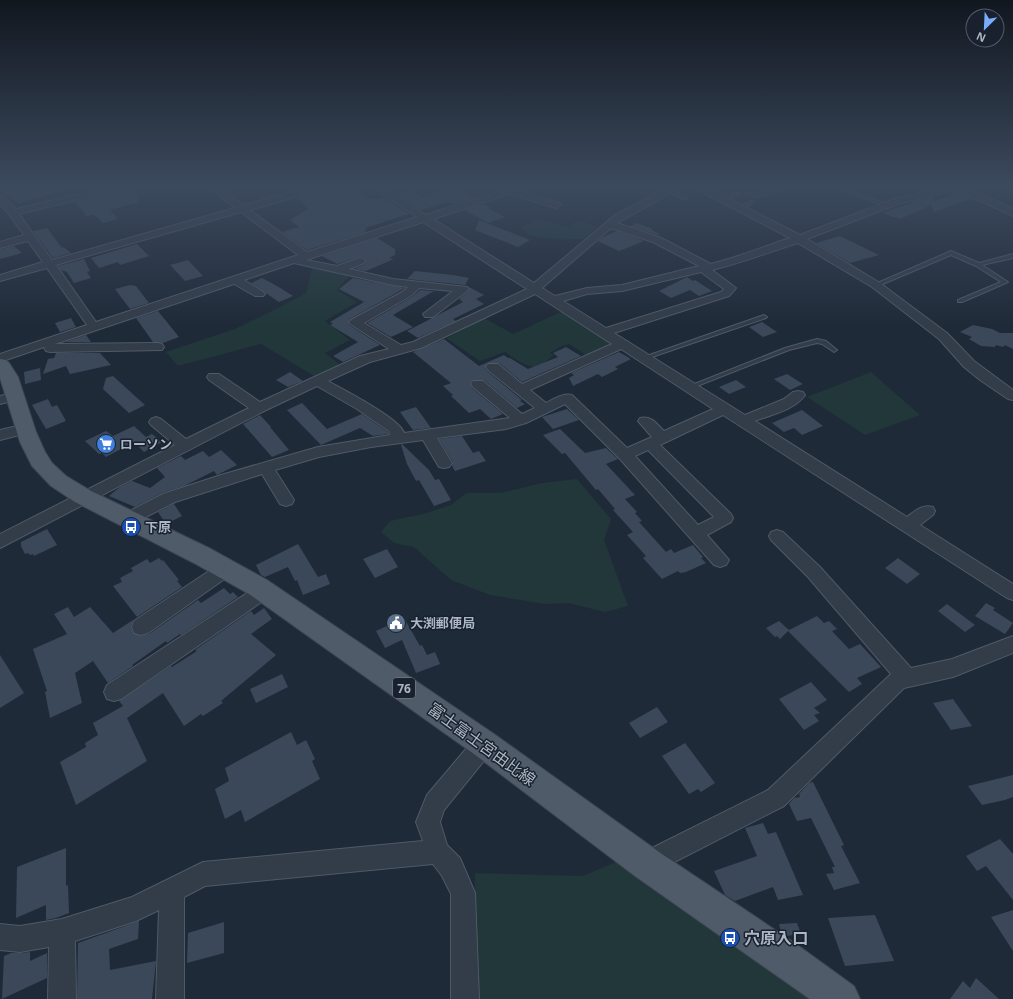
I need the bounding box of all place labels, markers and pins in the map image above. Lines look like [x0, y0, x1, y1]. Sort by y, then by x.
supermarket icon: ローソン [95, 433, 117, 455]
place label: ローソン [120, 435, 172, 453]
bus stop icon: 下原 [120, 516, 142, 538]
place label: 下原 [145, 518, 171, 536]
public building icon: 大渕郵便局 [385, 612, 407, 634]
place label: 大渕郵便局 [410, 614, 475, 632]
bus stop icon: 穴原入口 [719, 927, 741, 949]
place label: 穴原入口 [744, 927, 808, 949]

